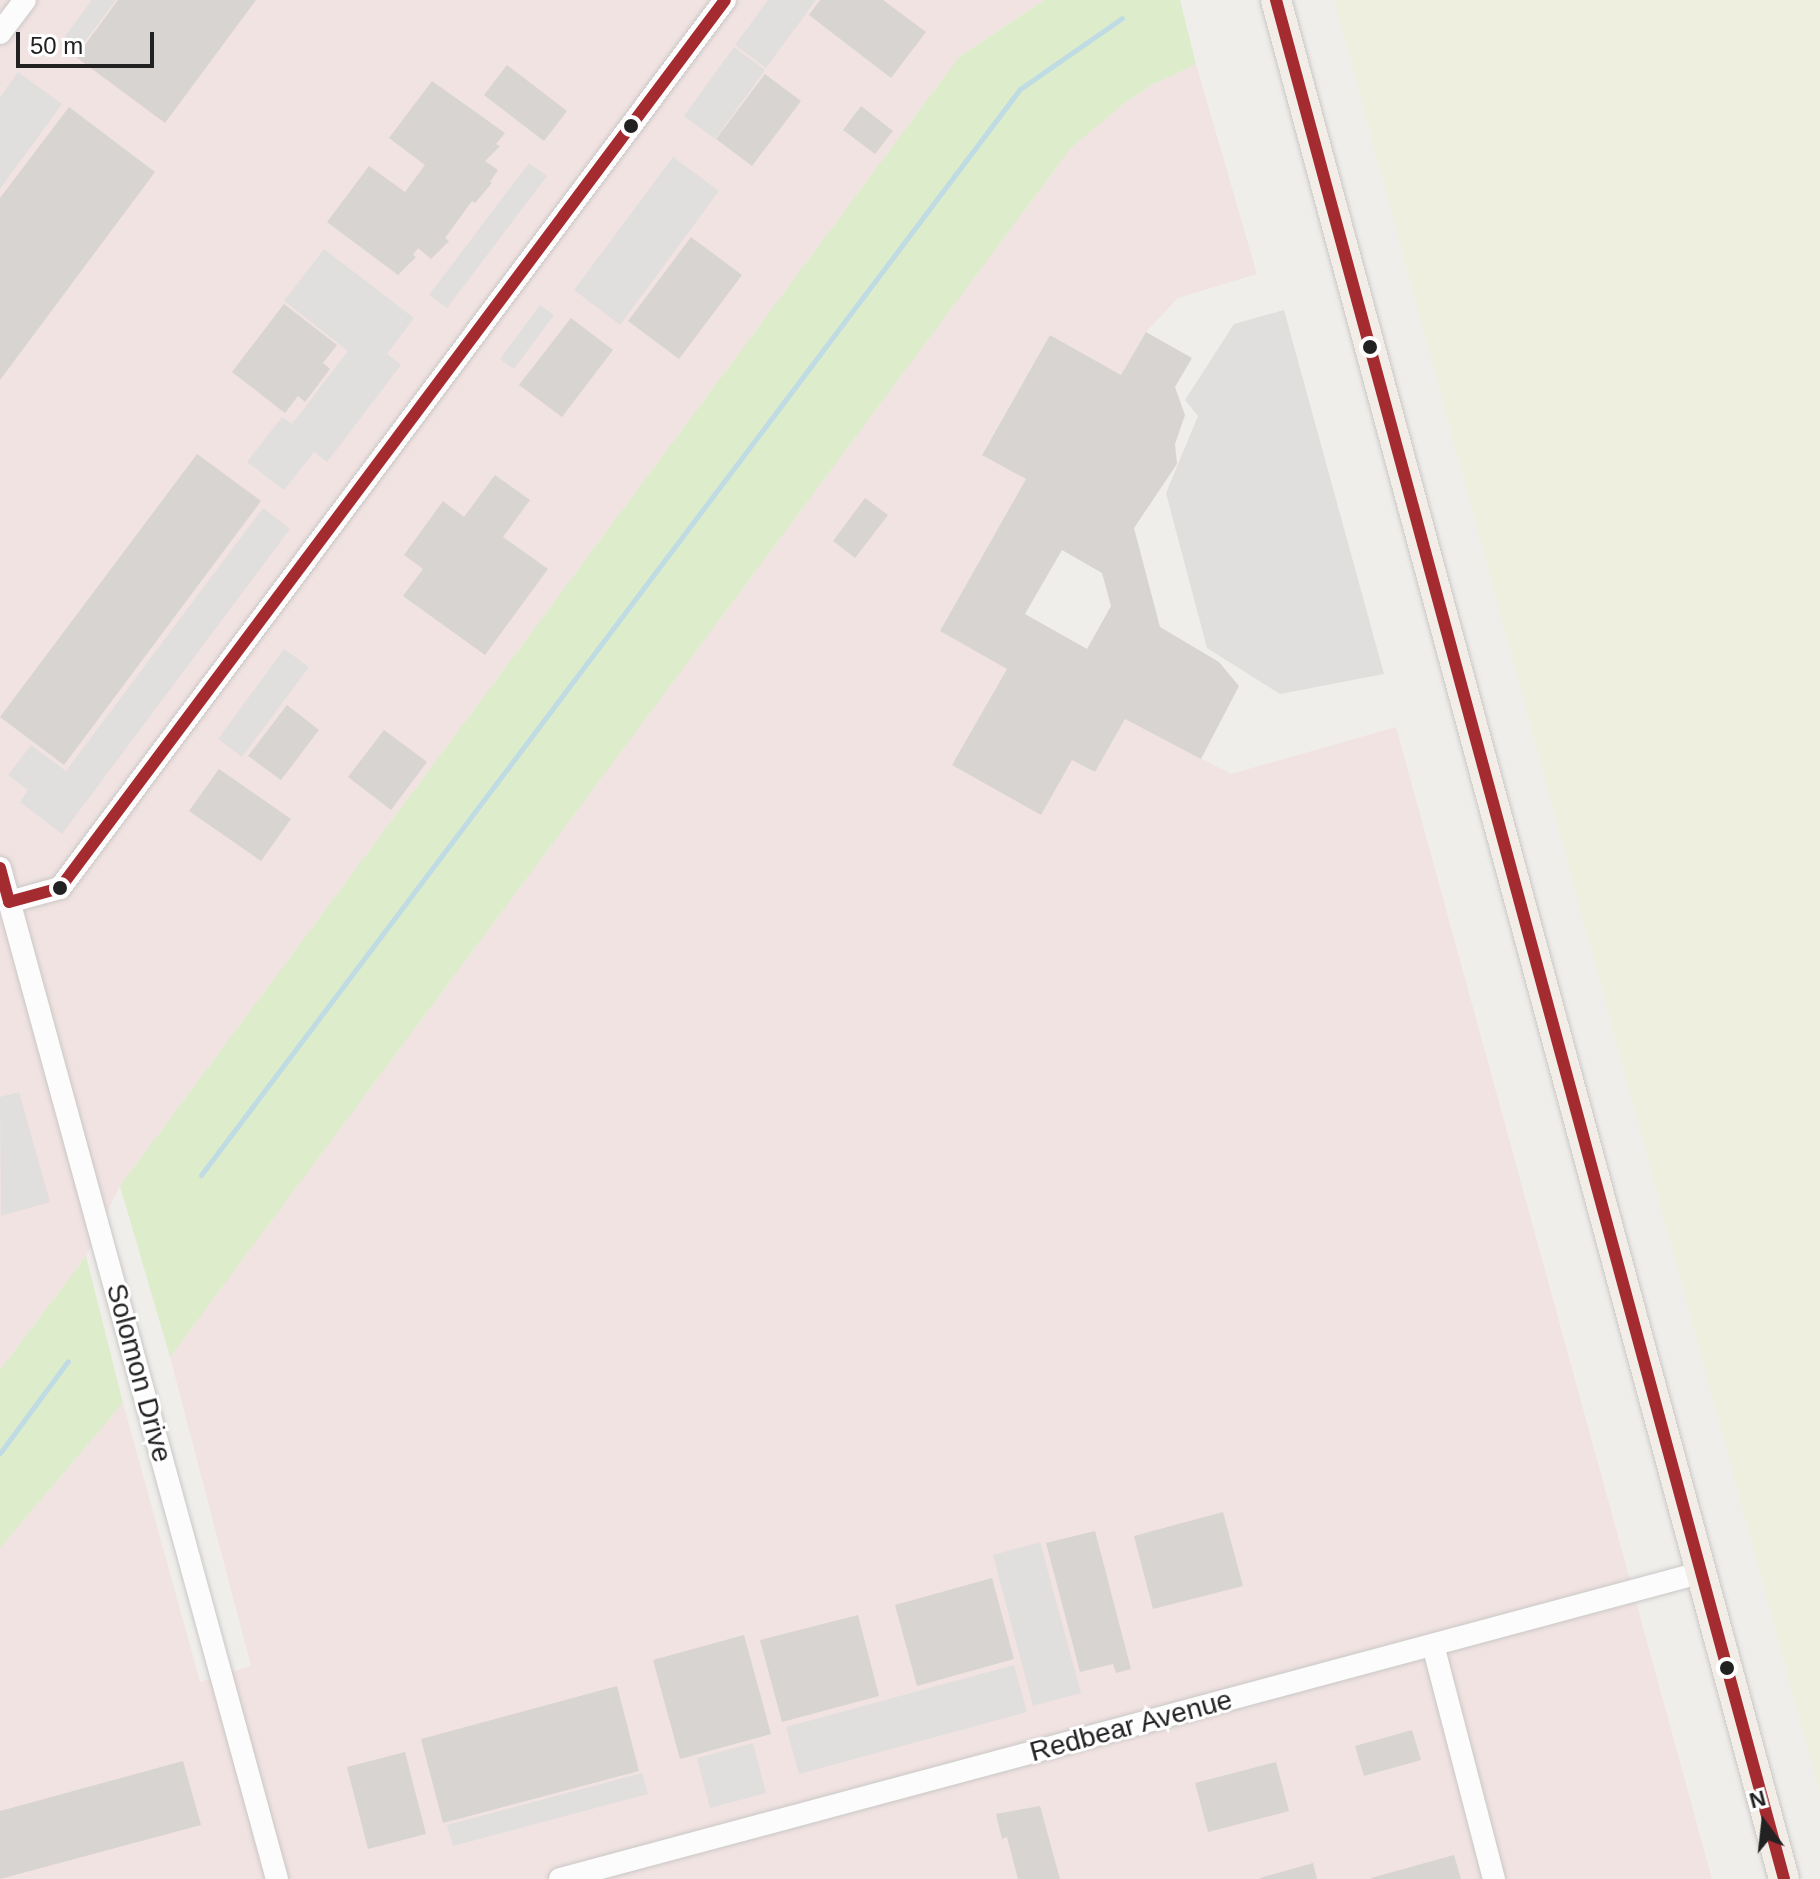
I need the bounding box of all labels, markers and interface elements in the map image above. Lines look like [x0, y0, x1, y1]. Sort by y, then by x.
scale bar [20, 16, 158, 66]
text: 50 m [30, 32, 83, 59]
unlabelled marker [623, 118, 639, 134]
unlabelled marker [1362, 339, 1378, 355]
unlabelled marker [52, 880, 68, 896]
street label: Solomon Drive [99, 1280, 179, 1466]
unlabelled marker [1719, 1660, 1735, 1676]
street label: Redbear Avenue [1025, 1683, 1237, 1769]
north arrow [1724, 1783, 1804, 1863]
text: N [1747, 1785, 1769, 1813]

